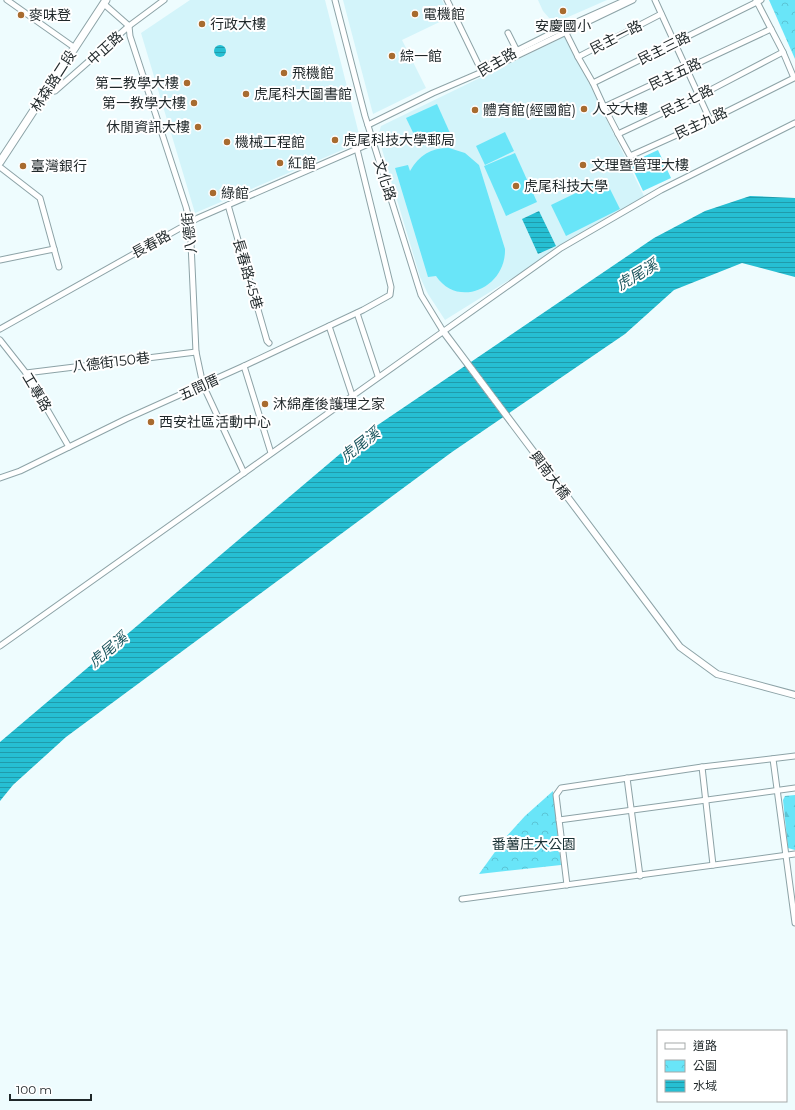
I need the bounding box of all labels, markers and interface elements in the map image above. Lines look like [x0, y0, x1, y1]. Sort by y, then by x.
place label: 電機館 [423, 5, 465, 23]
place label: 麥味登 [29, 6, 71, 24]
marker: 安慶國小 [558, 6, 568, 16]
marker: 電機館 [410, 9, 420, 19]
marker: 麥味登 [16, 10, 26, 20]
place label: 行政大樓 [210, 15, 266, 33]
street label: 民主一路 [587, 16, 645, 58]
place label: 安慶國小 [535, 17, 591, 35]
marker: 行政大樓 [197, 19, 207, 29]
street label: 中正路 [83, 27, 127, 69]
street label: 民主三路 [635, 28, 693, 68]
street label: 民主路 [474, 44, 520, 80]
street label: 林森路二段 [26, 47, 80, 115]
place label: 綜一館 [400, 47, 442, 65]
marker: 綜一館 [387, 51, 397, 61]
street label: 民主五路 [646, 54, 704, 94]
place label: 飛機館 [292, 64, 334, 82]
marker: 飛機館 [279, 68, 289, 78]
place label: 第二教學大樓 [95, 74, 179, 92]
marker: 第二教學大樓 [182, 78, 192, 88]
street label: 民主七路 [658, 81, 716, 121]
place label: 虎尾科大圖書館 [254, 85, 352, 103]
marker: 虎尾科大圖書館 [241, 89, 251, 99]
place label: 第一教學大樓 [102, 94, 186, 112]
marker: 第一教學大樓 [189, 98, 199, 108]
place label: 人文大樓 [592, 100, 648, 118]
place label: 體育館(經國館) [483, 101, 576, 119]
street label: 民主九路 [672, 103, 730, 143]
marker: 人文大樓 [579, 104, 589, 114]
marker: 體育館(經國館) [470, 105, 480, 115]
place label: 休閒資訊大樓 [106, 118, 190, 136]
marker: 休閒資訊大樓 [193, 122, 203, 132]
place label: 虎尾科技大學郵局 [343, 131, 455, 149]
place label: 機械工程館 [235, 133, 305, 151]
marker: 虎尾科技大學郵局 [330, 135, 340, 145]
marker: 機械工程館 [222, 137, 232, 147]
place label: 紅館 [288, 154, 316, 172]
place label: 文理暨管理大樓 [591, 156, 689, 174]
place label: 臺灣銀行 [31, 157, 87, 175]
street label: 文化路 [370, 157, 400, 203]
marker: 紅館 [275, 158, 285, 168]
marker: 文理暨管理大樓 [578, 160, 588, 170]
marker: 臺灣銀行 [18, 161, 28, 171]
place label: 虎尾科技大學 [524, 177, 608, 195]
marker: 虎尾科技大學 [511, 181, 521, 191]
place label: 綠館 [221, 184, 249, 202]
marker: 綠館 [208, 188, 218, 198]
street label: 八德街 [178, 211, 200, 255]
street label: 長春路 [128, 226, 174, 262]
street label: 長春路45巷 [229, 236, 267, 312]
water label: 虎尾溪 [613, 254, 663, 294]
street label: 八德街150巷 [71, 348, 151, 376]
street label: 工專路 [18, 369, 56, 415]
street label: 五間厝 [176, 370, 222, 404]
place label: 沐綿產後護理之家 [273, 395, 385, 413]
marker: 沐綿產後護理之家 [260, 399, 270, 409]
place label: 西安社區活動中心 [159, 413, 271, 431]
marker: 西安社區活動中心 [146, 417, 156, 427]
water label: 虎尾溪 [336, 422, 385, 466]
street label: 興南大橋 [526, 447, 574, 503]
water label: 虎尾溪 [84, 627, 133, 671]
park label: 番薯庄大公園 [492, 835, 576, 853]
legend [657, 1030, 787, 1102]
text: 道路 [693, 1038, 717, 1053]
text: 公園 [693, 1058, 717, 1073]
scale bar [10, 1076, 91, 1102]
text: 水域 [693, 1078, 717, 1093]
text: 100 m [16, 1082, 52, 1097]

